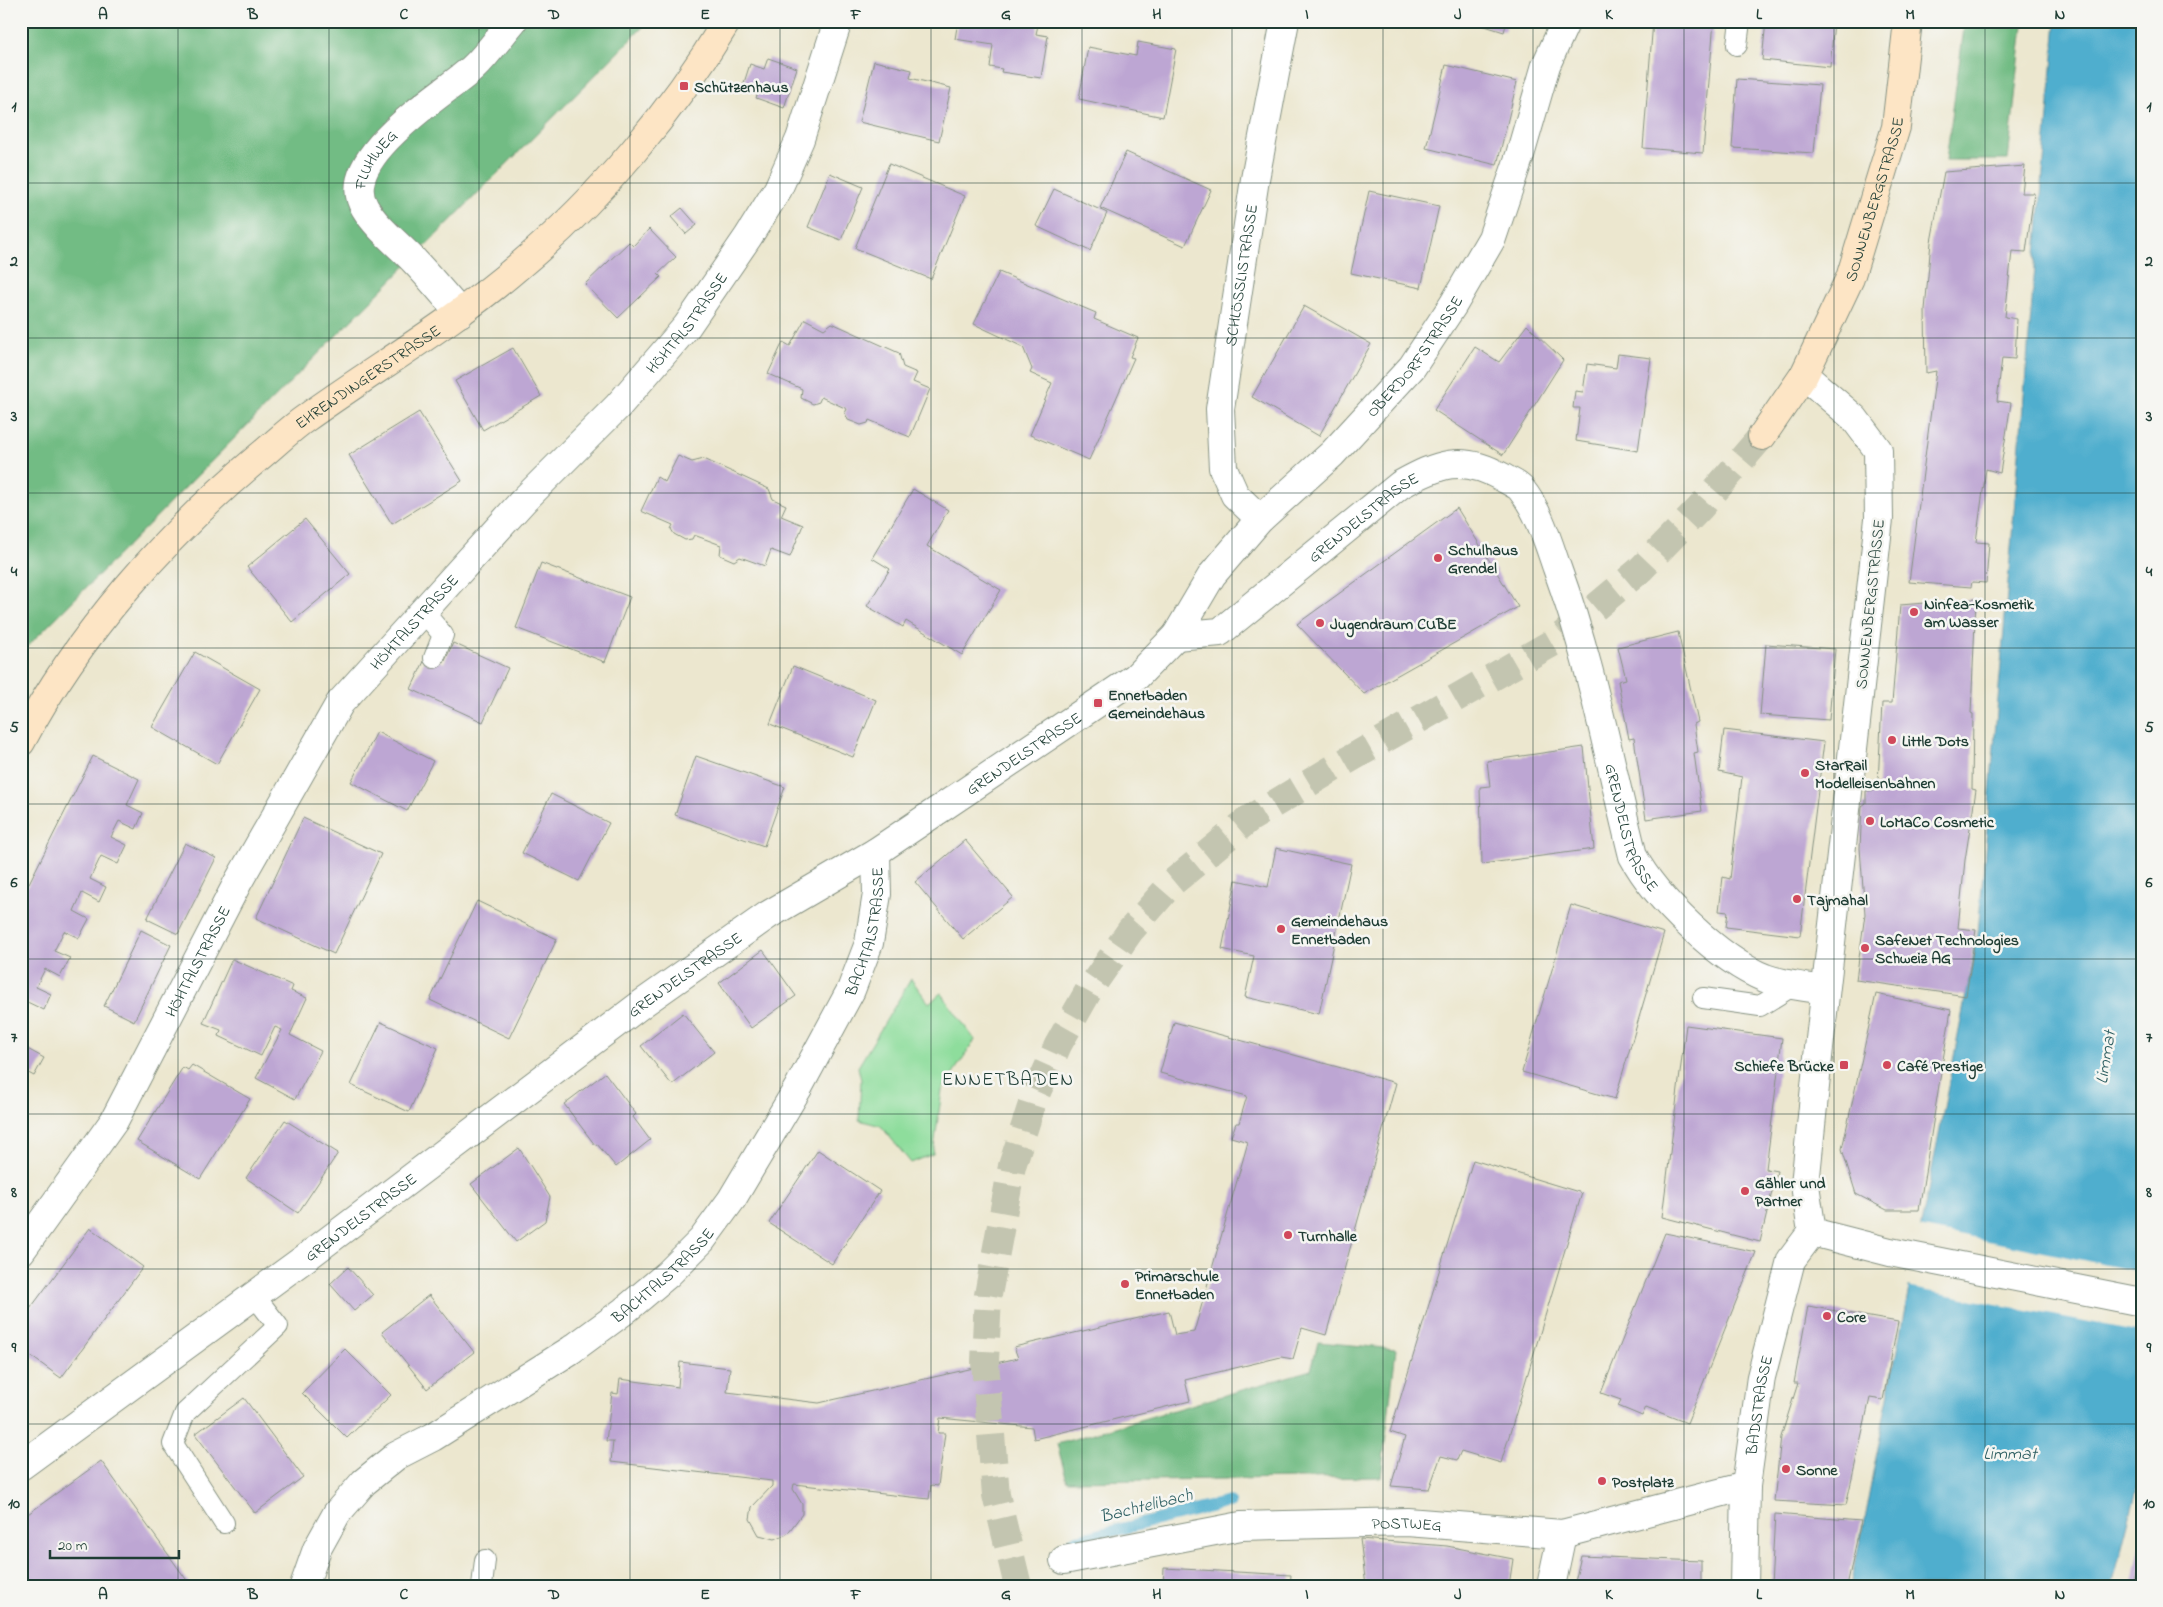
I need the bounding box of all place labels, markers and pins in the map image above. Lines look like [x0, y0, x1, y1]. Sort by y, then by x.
place label: Schützenhaus [694, 76, 789, 100]
marker: Schützenhaus [678, 80, 690, 92]
place label: Schulhaus Grendel [1448, 539, 1518, 581]
marker: Schulhaus Grendel [1432, 552, 1444, 564]
place label: Ninfea-Kosmetik am Wasser [1924, 593, 2035, 635]
marker: Ninfea-Kosmetik am Wasser [1908, 606, 1920, 618]
place label: Jugendraum CUBE [1330, 613, 1457, 638]
marker: Jugendraum CUBE [1314, 617, 1326, 629]
place label: Ennetbaden Gemeindehaus [1108, 684, 1205, 726]
marker: Ennetbaden Gemeindehaus [1092, 697, 1104, 709]
place label: Little Dots [1902, 730, 1969, 754]
marker: Little Dots [1886, 734, 1898, 746]
place label: StarRail Modelleisenbahnen [1815, 754, 1936, 796]
marker: StarRail Modelleisenbahnen [1799, 767, 1811, 779]
place label: LoMaCo Cosmetic [1880, 811, 1995, 835]
marker: LoMaCo Cosmetic [1864, 815, 1876, 827]
place label: Tajmahal [1807, 889, 1868, 913]
marker: Tajmahal [1791, 893, 1803, 905]
place label: Gemeindehaus Ennetbaden [1291, 910, 1388, 952]
marker: Gemeindehaus Ennetbaden [1275, 923, 1287, 935]
place label: SafeNet Technologies Schweiz AG [1875, 929, 2019, 971]
marker: SafeNet Technologies Schweiz AG [1859, 942, 1871, 954]
place label: Schiefe Brücke [1734, 1055, 1835, 1079]
place label: Café Prestige [1897, 1055, 1984, 1080]
marker: Schiefe Brücke [1838, 1059, 1850, 1071]
marker: Café Prestige [1881, 1059, 1893, 1071]
place label: Gähler und Partner [1755, 1172, 1826, 1214]
marker: Gähler und Partner [1739, 1185, 1751, 1197]
place label: Turnhalle [1298, 1225, 1358, 1249]
marker: Turnhalle [1282, 1229, 1294, 1241]
place label: Primarschule Ennetbaden [1135, 1265, 1220, 1307]
marker: Primarschule Ennetbaden [1119, 1278, 1131, 1290]
place label: Core [1837, 1306, 1867, 1330]
marker: Core [1821, 1310, 1833, 1322]
place label: Sonne [1796, 1459, 1838, 1483]
marker: Sonne [1780, 1463, 1792, 1475]
place label: Postplatz [1612, 1471, 1675, 1495]
marker: Postplatz [1596, 1475, 1608, 1487]

